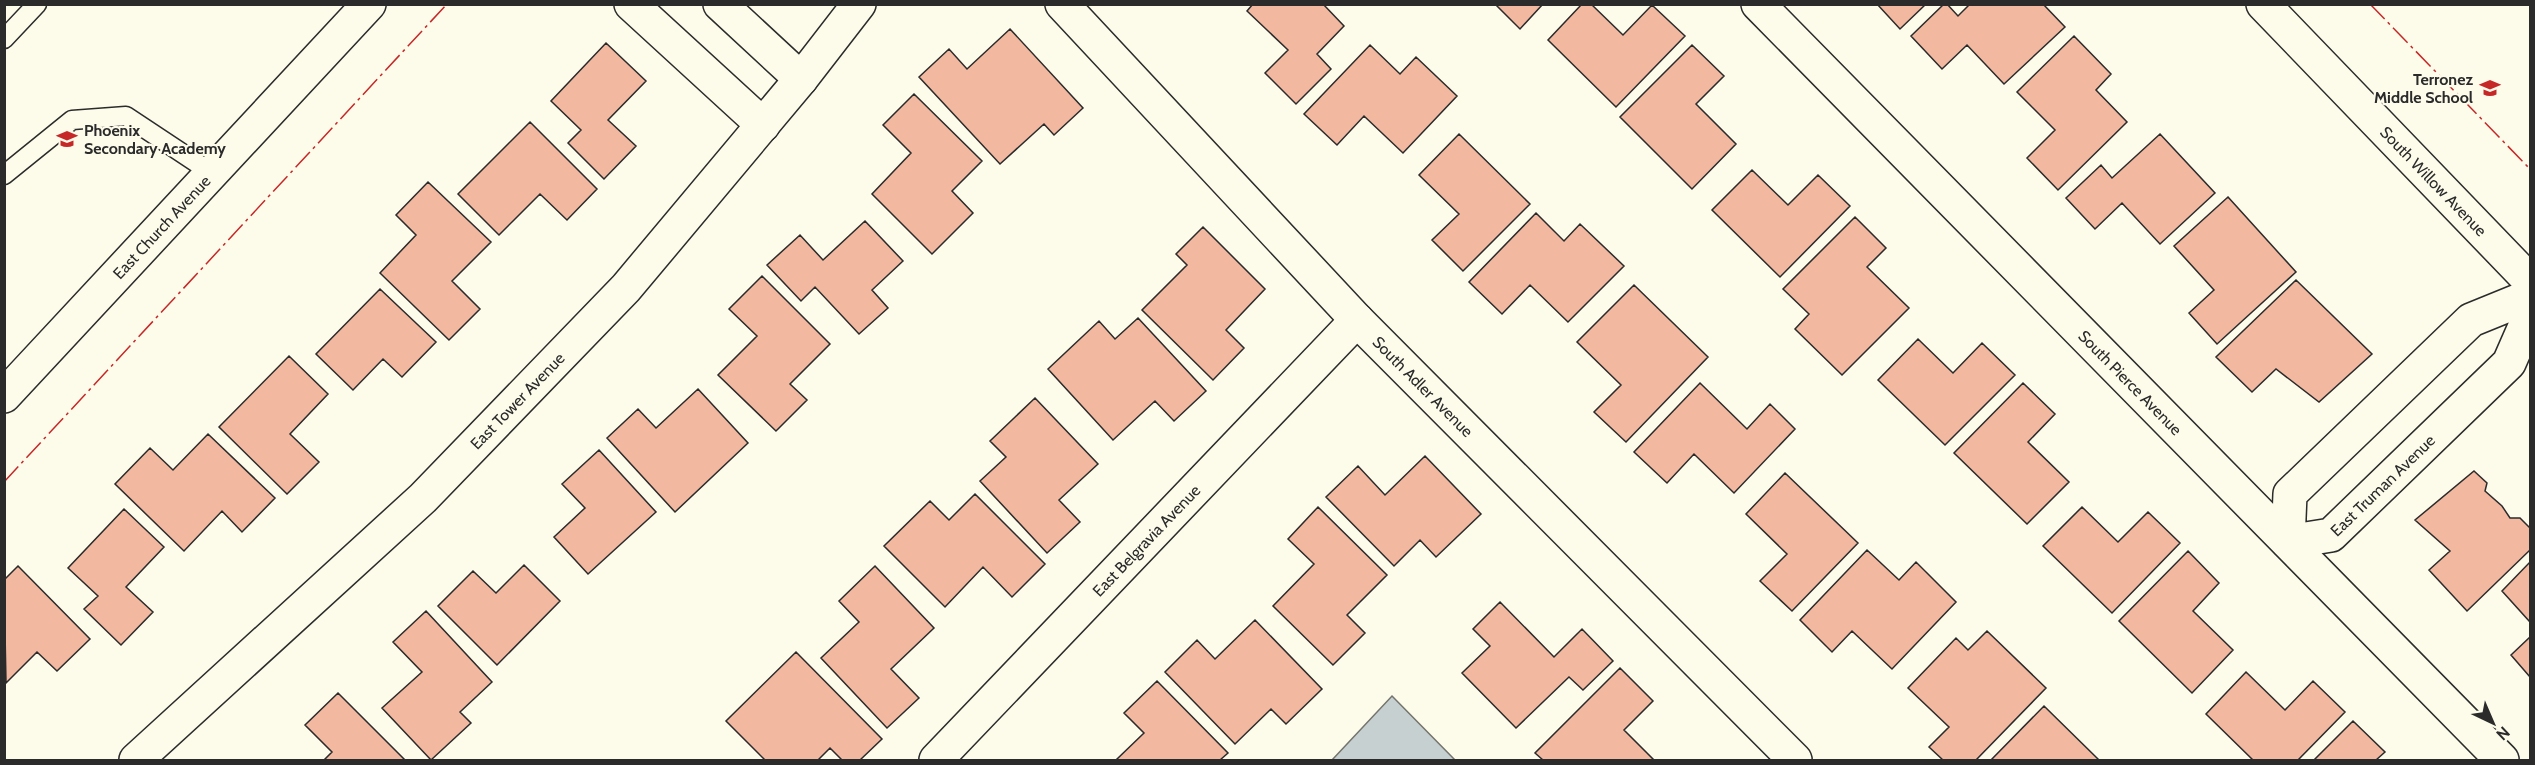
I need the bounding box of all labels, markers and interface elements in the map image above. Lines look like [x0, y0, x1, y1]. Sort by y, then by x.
place label: Terronez Middle School [2374, 70, 2473, 107]
school or university icon: Terronez Middle School [2478, 76, 2502, 100]
place label: Phoenix Secondary Academy [84, 121, 226, 158]
street label: South Willow Avenue [2376, 123, 2491, 240]
school or university icon: Phoenix Secondary Academy [55, 127, 79, 151]
street label: East Church Avenue [109, 172, 215, 283]
street label: South Pierce Avenue [2074, 326, 2186, 439]
street label: South Adler Avenue [1369, 333, 1477, 441]
street label: East Tower Avenue [466, 349, 569, 453]
street label: East Truman Avenue [2327, 431, 2439, 540]
street label: East Belgravia Avenue [1089, 481, 1204, 601]
north arrow [2463, 693, 2523, 753]
text: N [2492, 723, 2514, 744]

